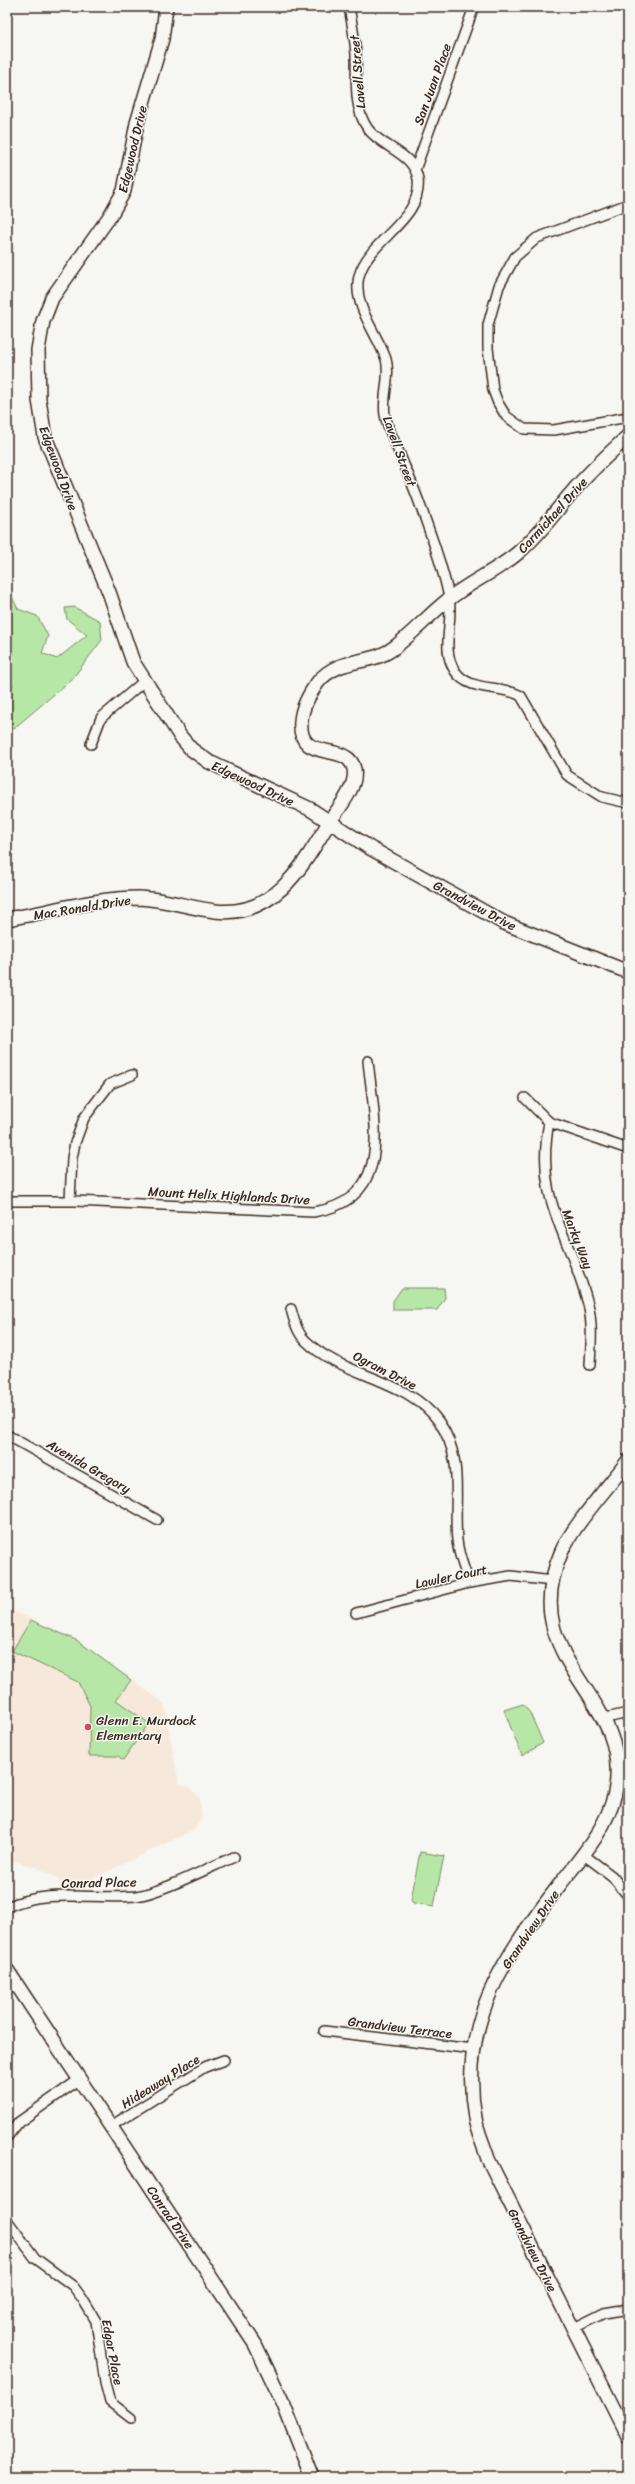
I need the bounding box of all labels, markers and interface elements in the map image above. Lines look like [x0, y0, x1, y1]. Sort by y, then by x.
street label: Lavell Street [343, 33, 372, 110]
street label: San Juan Place [407, 40, 458, 128]
street label: Edgewood Drive [111, 103, 154, 195]
street label: Lavell Street [376, 413, 423, 491]
street label: Edgewood Drive [33, 422, 85, 514]
street label: Carmichael Drive [512, 472, 593, 559]
street label: Edgewood Drive [208, 754, 298, 813]
street label: Grandview Drive [429, 874, 521, 937]
street label: Mac Ronald Drive [32, 888, 133, 927]
street label: Mount Helix Highlands Drive [147, 1180, 311, 1211]
street label: Marky Way [556, 1206, 600, 1273]
street label: Ogram Drive [349, 1344, 421, 1396]
street label: Avenida Gregory [41, 1432, 135, 1500]
street label: Lawler Court [413, 1558, 490, 1595]
place label: Glenn E. Murdock Elementary [96, 1709, 196, 1747]
marker: Glenn E. Murdock Elementary [83, 1722, 93, 1732]
street label: Conrad Place [61, 1870, 137, 1895]
street label: Grandview Drive [495, 1885, 566, 1974]
street label: Grandview Terrace [347, 2010, 453, 2045]
street label: Hideaway Place [116, 2048, 204, 2115]
street label: Conrad Drive [141, 2180, 201, 2254]
street label: Grandview Drive [502, 2204, 564, 2296]
street label: Edgar Place [95, 2317, 130, 2387]

